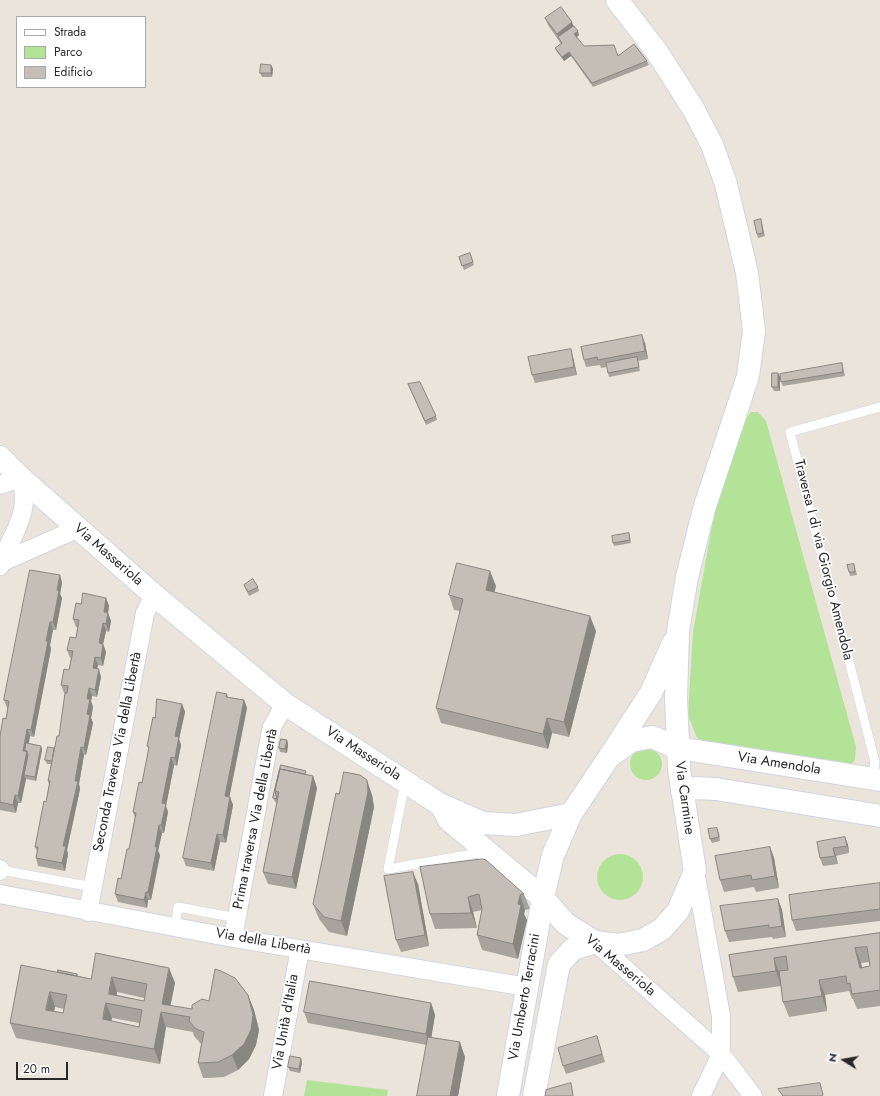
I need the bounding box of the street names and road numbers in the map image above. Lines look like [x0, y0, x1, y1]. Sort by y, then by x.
street label: Traversa I di via Giorgio Amendola [790, 458, 856, 662]
street label: Via Masseriola [70, 520, 146, 590]
street label: Seconda Traversa Via della Libertà [90, 651, 146, 853]
street label: Via Masseriola [322, 723, 404, 785]
street label: Prima traversa Via della Libertà [230, 727, 282, 911]
street label: Via Amendola [736, 749, 822, 779]
street label: Via Carmine [671, 760, 697, 836]
street label: Via della Libertà [214, 925, 312, 959]
street label: Via Umberto Terracini [506, 932, 544, 1062]
street label: Via Masseriola [581, 932, 659, 1000]
street label: Via Unità d'Italia [269, 973, 303, 1071]

